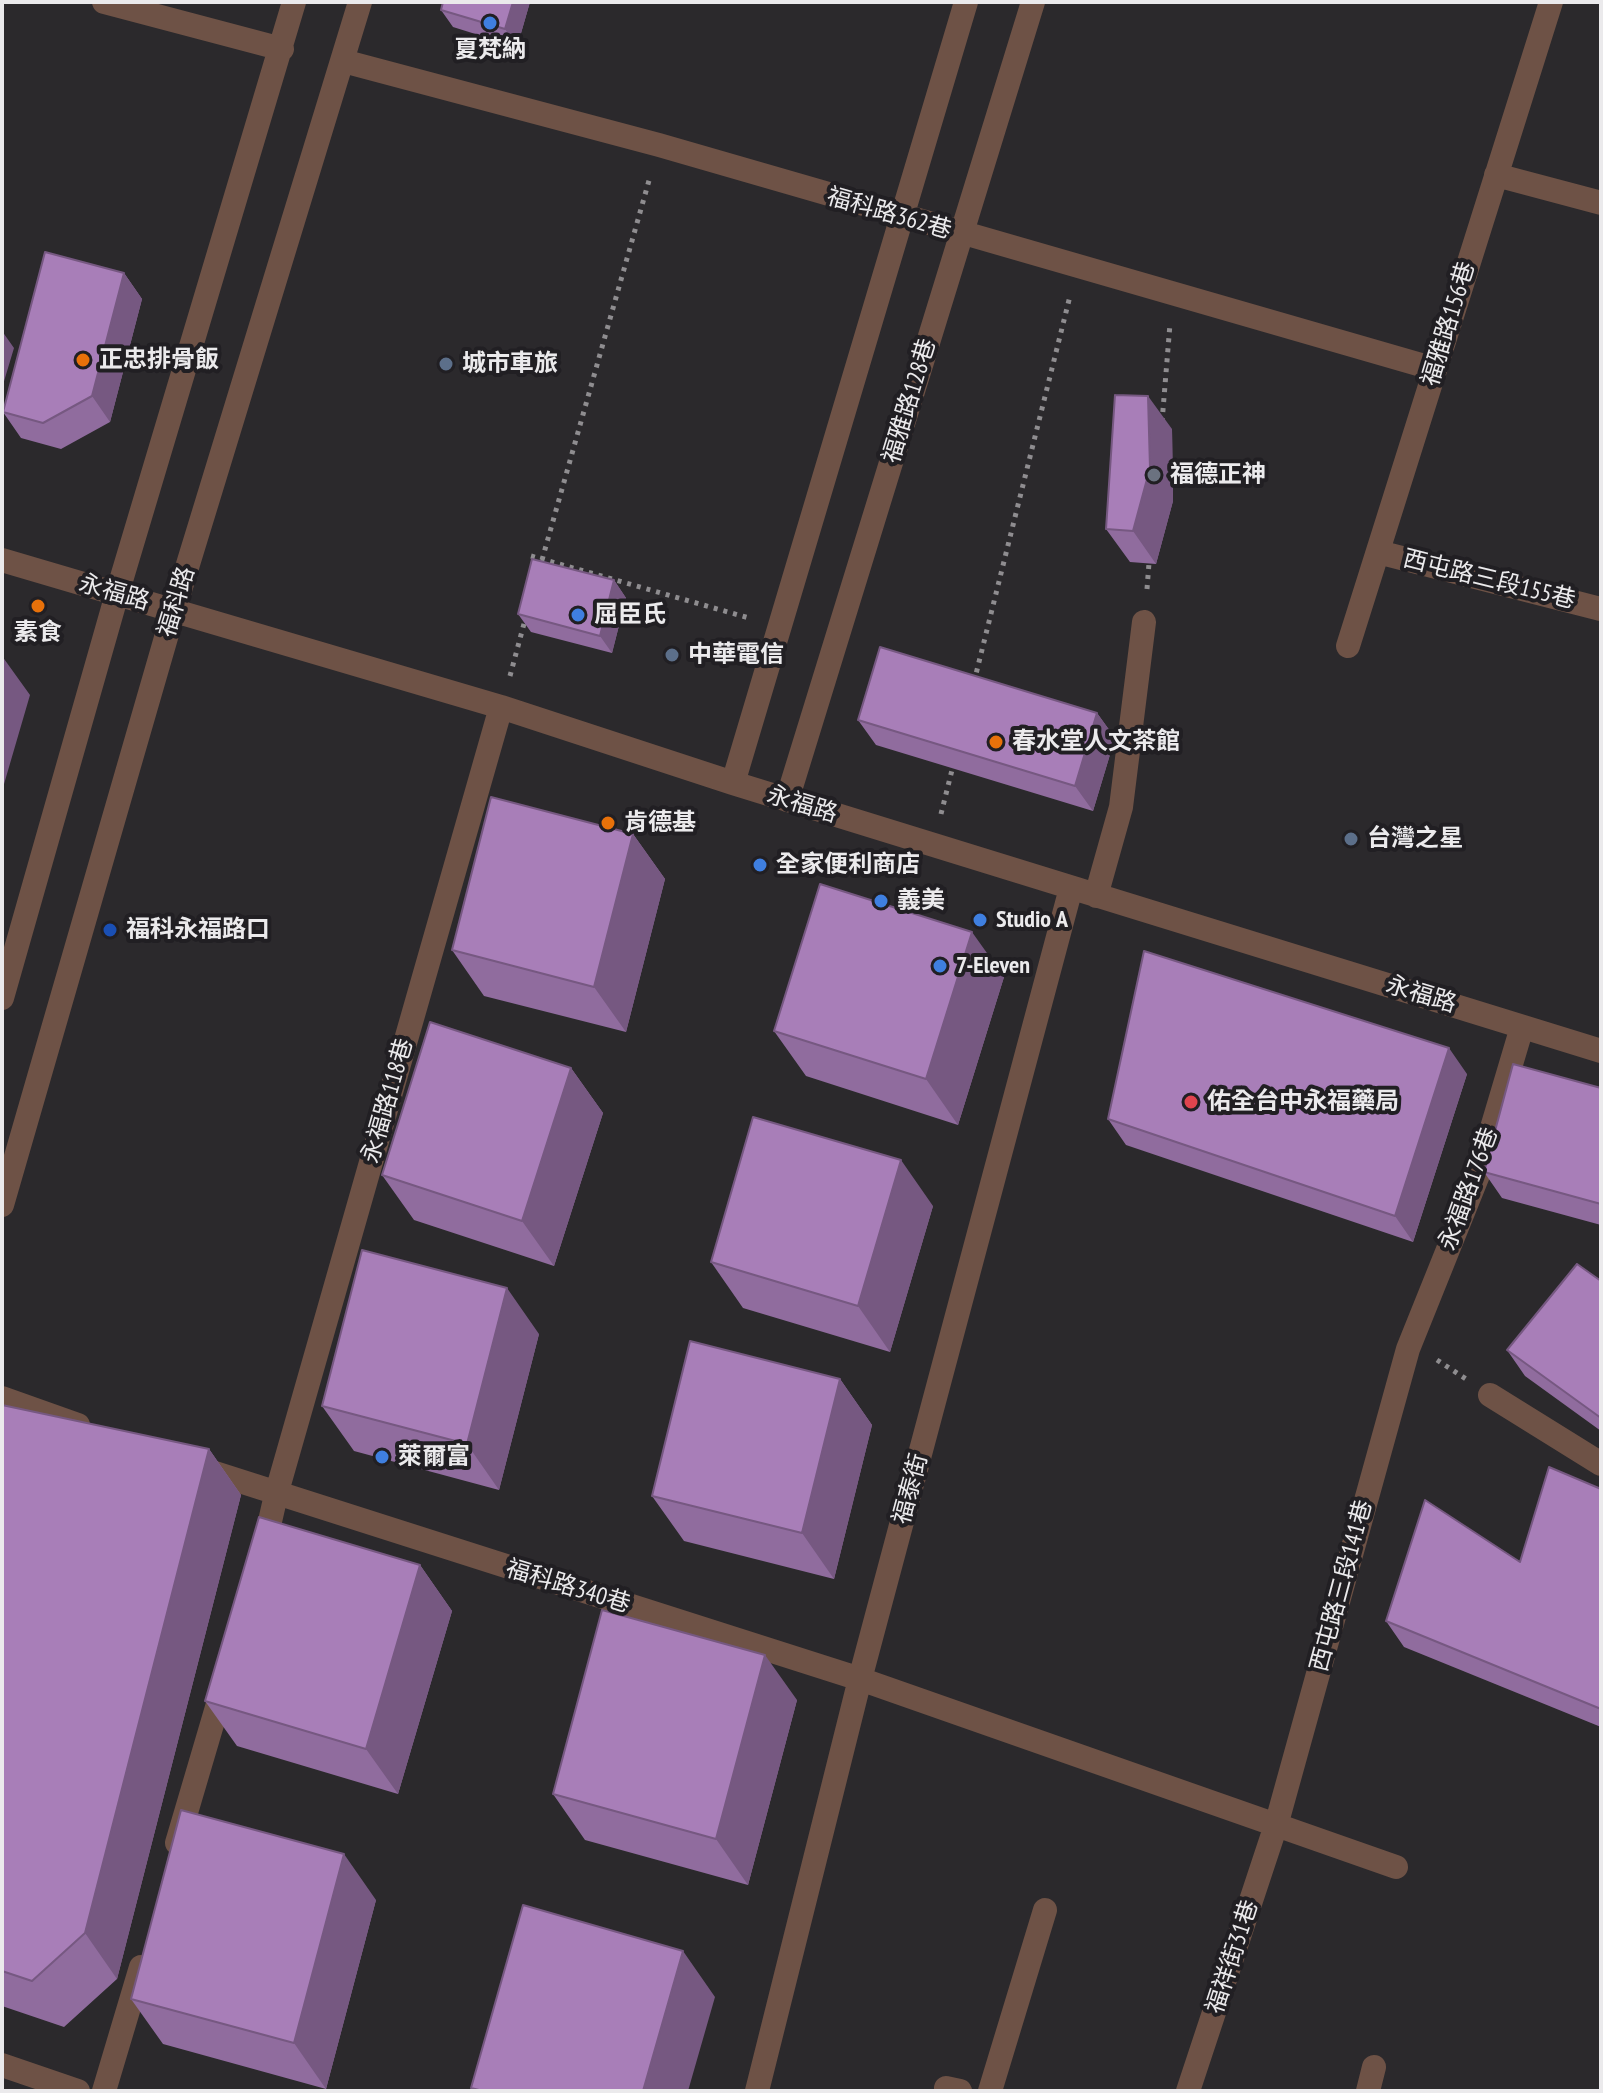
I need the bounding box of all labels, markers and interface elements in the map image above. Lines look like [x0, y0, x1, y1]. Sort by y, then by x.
marker: 夏梵納 [481, 14, 499, 32]
place label: 夏梵納 [454, 36, 526, 64]
street label: 福科路362巷 [823, 182, 955, 246]
street label: 福雅路156巷 [1416, 258, 1482, 390]
street label: 福雅路128巷 [877, 335, 943, 467]
place label: 正忠排骨飯 [99, 346, 219, 374]
place label: 城市車旅 [462, 350, 558, 378]
marker: 正忠排骨飯 [74, 351, 92, 369]
marker: 城市車旅 [437, 355, 455, 373]
place label: 福德正神 [1170, 461, 1266, 489]
marker: 福德正神 [1145, 466, 1163, 484]
street label: 西屯路三段155巷 [1400, 545, 1578, 615]
street label: 福科路 [153, 563, 201, 641]
street label: 永福路 [75, 569, 153, 617]
marker: 素食 [29, 597, 47, 615]
place label: 屈臣氏 [594, 601, 666, 629]
marker: 屈臣氏 [569, 606, 587, 624]
place label: 素食 [14, 619, 62, 647]
place label: 中華電信 [688, 641, 784, 669]
marker: 中華電信 [663, 646, 681, 664]
place label: 春水堂人文茶館 [1012, 728, 1180, 756]
marker: 春水堂人文茶館 [987, 733, 1005, 751]
street label: 永福路 [763, 781, 841, 829]
place label: 肯德基 [624, 809, 696, 837]
marker: 肯德基 [599, 814, 617, 832]
place label: 台灣之星 [1367, 825, 1463, 853]
marker: 台灣之星 [1342, 830, 1360, 848]
place label: 全家便利商店 [776, 851, 920, 879]
marker: 全家便利商店 [751, 856, 769, 874]
place label: 義美 [897, 887, 945, 915]
marker: 義美 [872, 892, 890, 910]
place label: Studio A [996, 906, 1068, 934]
marker: Studio A [971, 911, 989, 929]
place label: 福科永福路口 [126, 916, 270, 944]
marker: 福科永福路口 [101, 921, 119, 939]
place label: 7-Eleven [956, 952, 1030, 980]
marker: 7-Eleven [931, 957, 949, 975]
street label: 永福路 [1382, 971, 1460, 1019]
street label: 永福路118巷 [356, 1035, 420, 1167]
place label: 佑全台中永福藥局 [1207, 1088, 1399, 1116]
marker: 佑全台中永福藥局 [1182, 1093, 1200, 1111]
street label: 永福路176巷 [1434, 1124, 1504, 1254]
place label: 萊爾富 [398, 1443, 470, 1471]
marker: 萊爾富 [373, 1448, 391, 1466]
street label: 福泰街 [888, 1450, 934, 1528]
street label: 西屯路三段141巷 [1305, 1497, 1379, 1675]
street label: 福科路340巷 [502, 1554, 634, 1620]
street label: 福祥街31巷 [1201, 1897, 1265, 2017]

